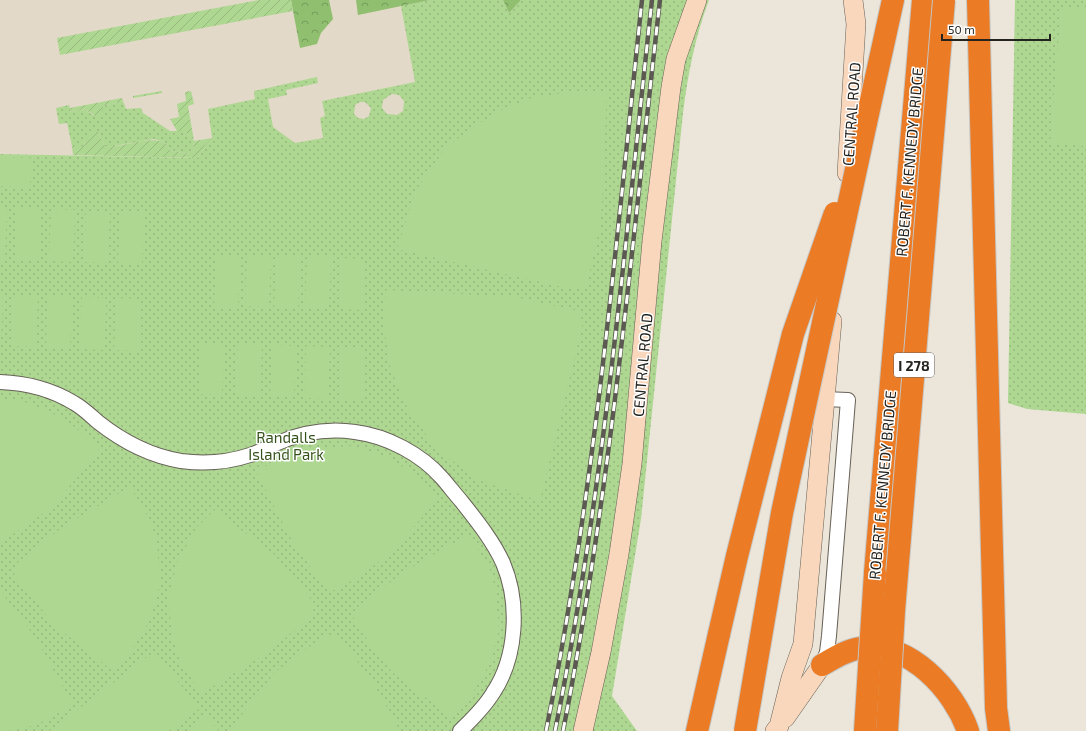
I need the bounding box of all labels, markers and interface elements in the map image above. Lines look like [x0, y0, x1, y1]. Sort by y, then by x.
scale bar [942, 16, 1050, 42]
text: 50 m [948, 22, 975, 36]
street label: CENTRAL ROAD [838, 61, 864, 167]
street label: ROBERT F. KENNEDY BRIDGE [892, 67, 926, 257]
street label: CENTRAL ROAD [628, 312, 656, 418]
road number: I 278 [894, 353, 934, 377]
street label: ROBERT F. KENNEDY BRIDGE [865, 390, 899, 580]
park label: Randalls Island Park [248, 428, 324, 463]

